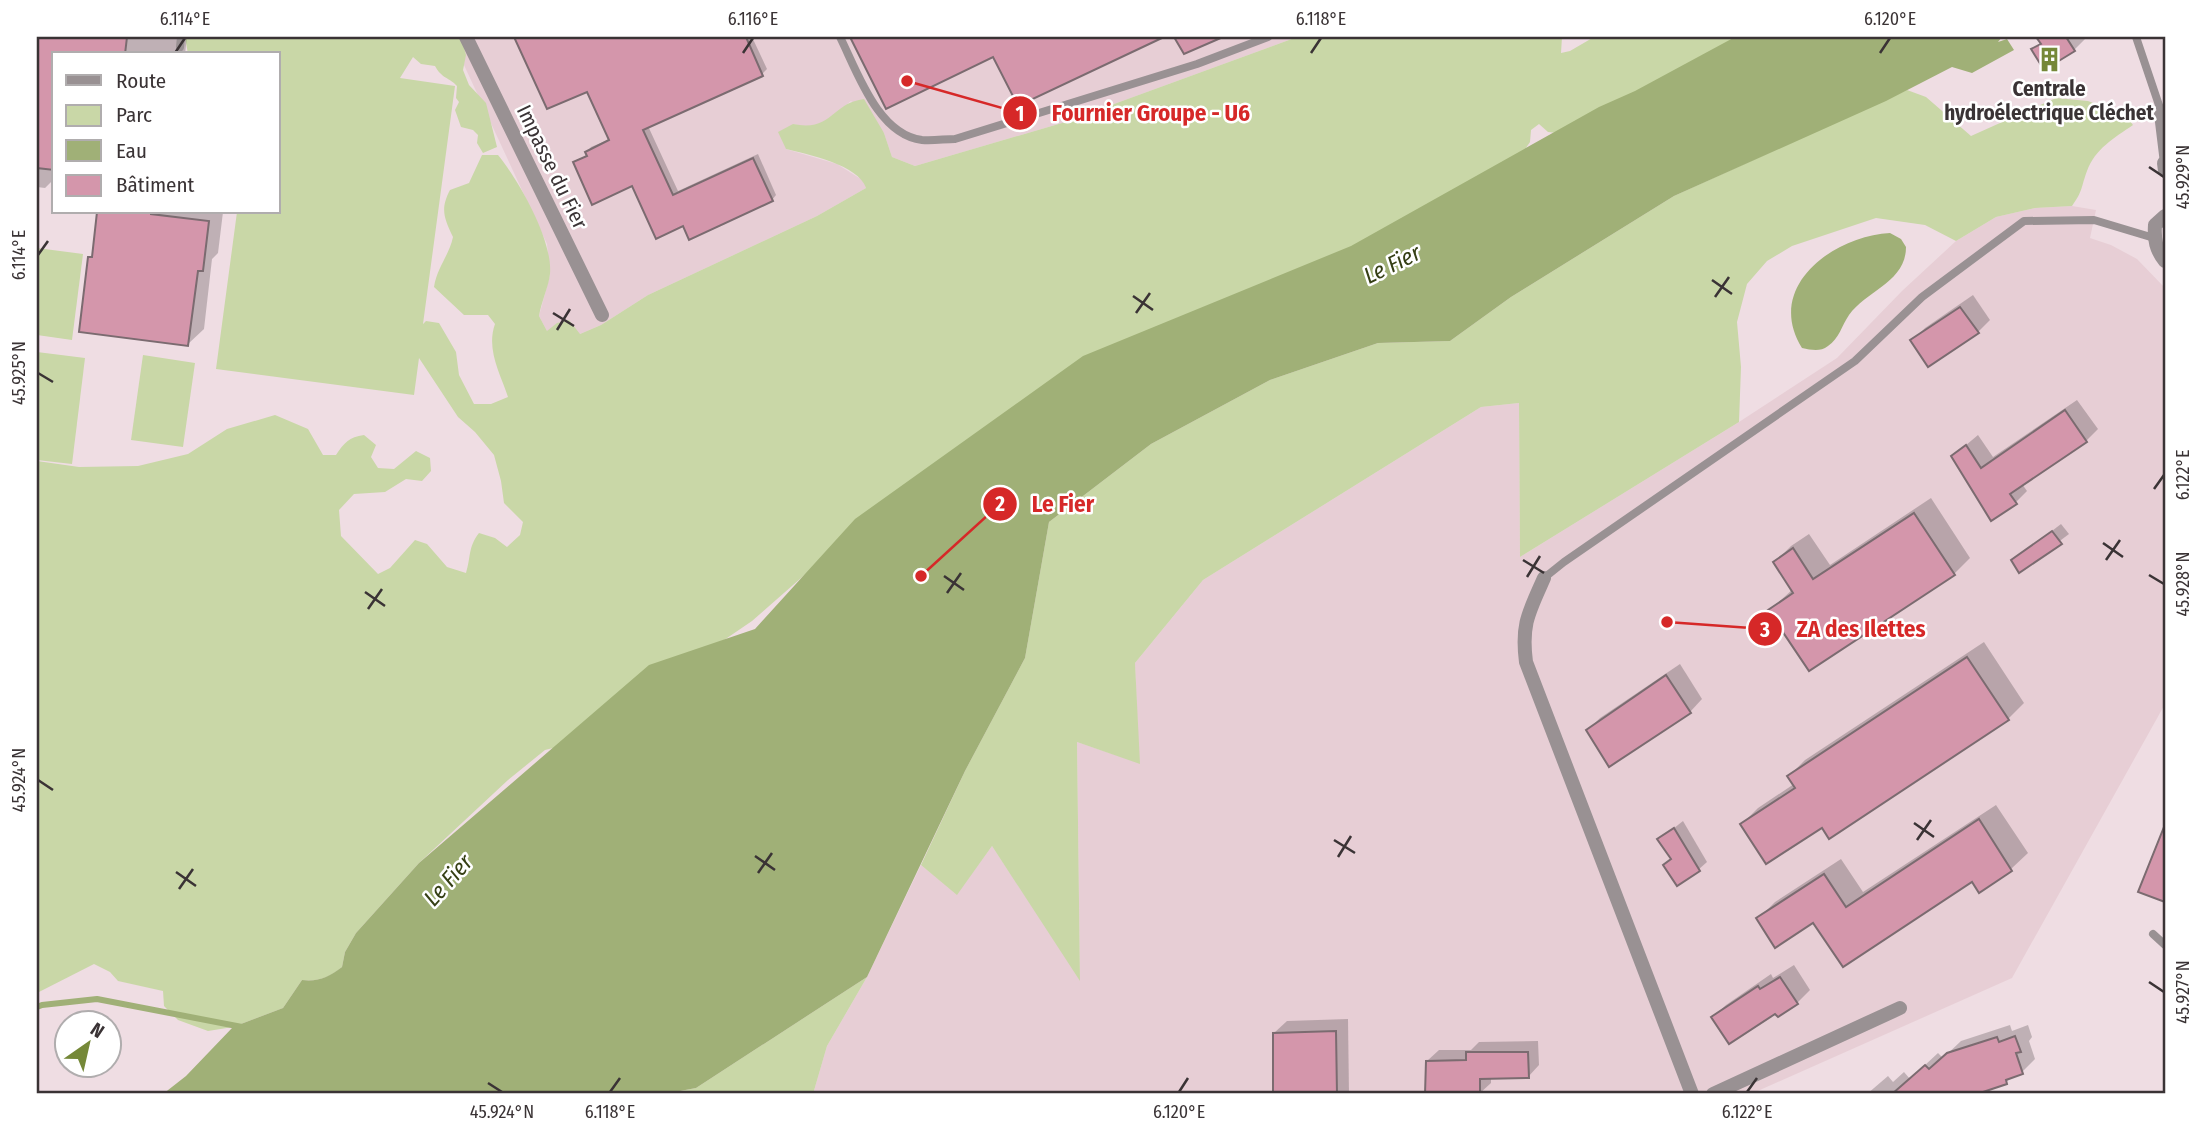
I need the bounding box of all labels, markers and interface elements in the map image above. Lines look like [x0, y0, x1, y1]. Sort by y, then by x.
text: 6.114°E [160, 8, 210, 30]
text: 6.116°E [728, 8, 778, 30]
text: 6.118°E [1296, 8, 1346, 30]
text: 6.120°E [1864, 8, 1916, 30]
building icon: Centrale hydroélectrique Cléchet [2035, 46, 2063, 74]
legend [52, 52, 280, 214]
text: Route [116, 68, 166, 94]
place label: Centrale hydroélectrique Cléchet [1944, 76, 2154, 126]
callout: Fournier Groupe - U6 [1003, 91, 1264, 135]
text: Fournier Groupe - U6 [1052, 99, 1250, 127]
street label: Impasse du Fier [511, 101, 593, 234]
text: 1 [1016, 101, 1024, 127]
text: Parc [116, 102, 152, 128]
text: Eau [116, 138, 147, 164]
text: 45.929°N [2172, 145, 2194, 209]
text: Bâtiment [116, 172, 195, 198]
text: 6.114°E [8, 230, 30, 280]
water label: Le Fier [1359, 238, 1426, 290]
text: 45.925°N [8, 341, 30, 405]
text: 6.122°E [2172, 450, 2194, 500]
callout: Le Fier [983, 482, 1108, 526]
text: Le Fier [1032, 490, 1095, 518]
text: 2 [994, 491, 1005, 517]
text: 45.928°N [2172, 552, 2194, 616]
callout: ZA des Ilettes [1747, 607, 1939, 651]
text: ZA des Ilettes [1796, 615, 1926, 643]
text: 3 [1759, 617, 1770, 643]
text: 45.924°N [8, 748, 30, 812]
water label: Le Fier [418, 848, 479, 912]
text: 45.927°N [2172, 960, 2194, 1024]
north arrow [52, 1009, 122, 1078]
text: N [86, 1018, 108, 1043]
text: 45.924°N [470, 1101, 534, 1123]
text: 6.118°E [585, 1101, 635, 1123]
text: 6.120°E [1153, 1101, 1205, 1123]
text: 6.122°E [1722, 1101, 1772, 1123]

